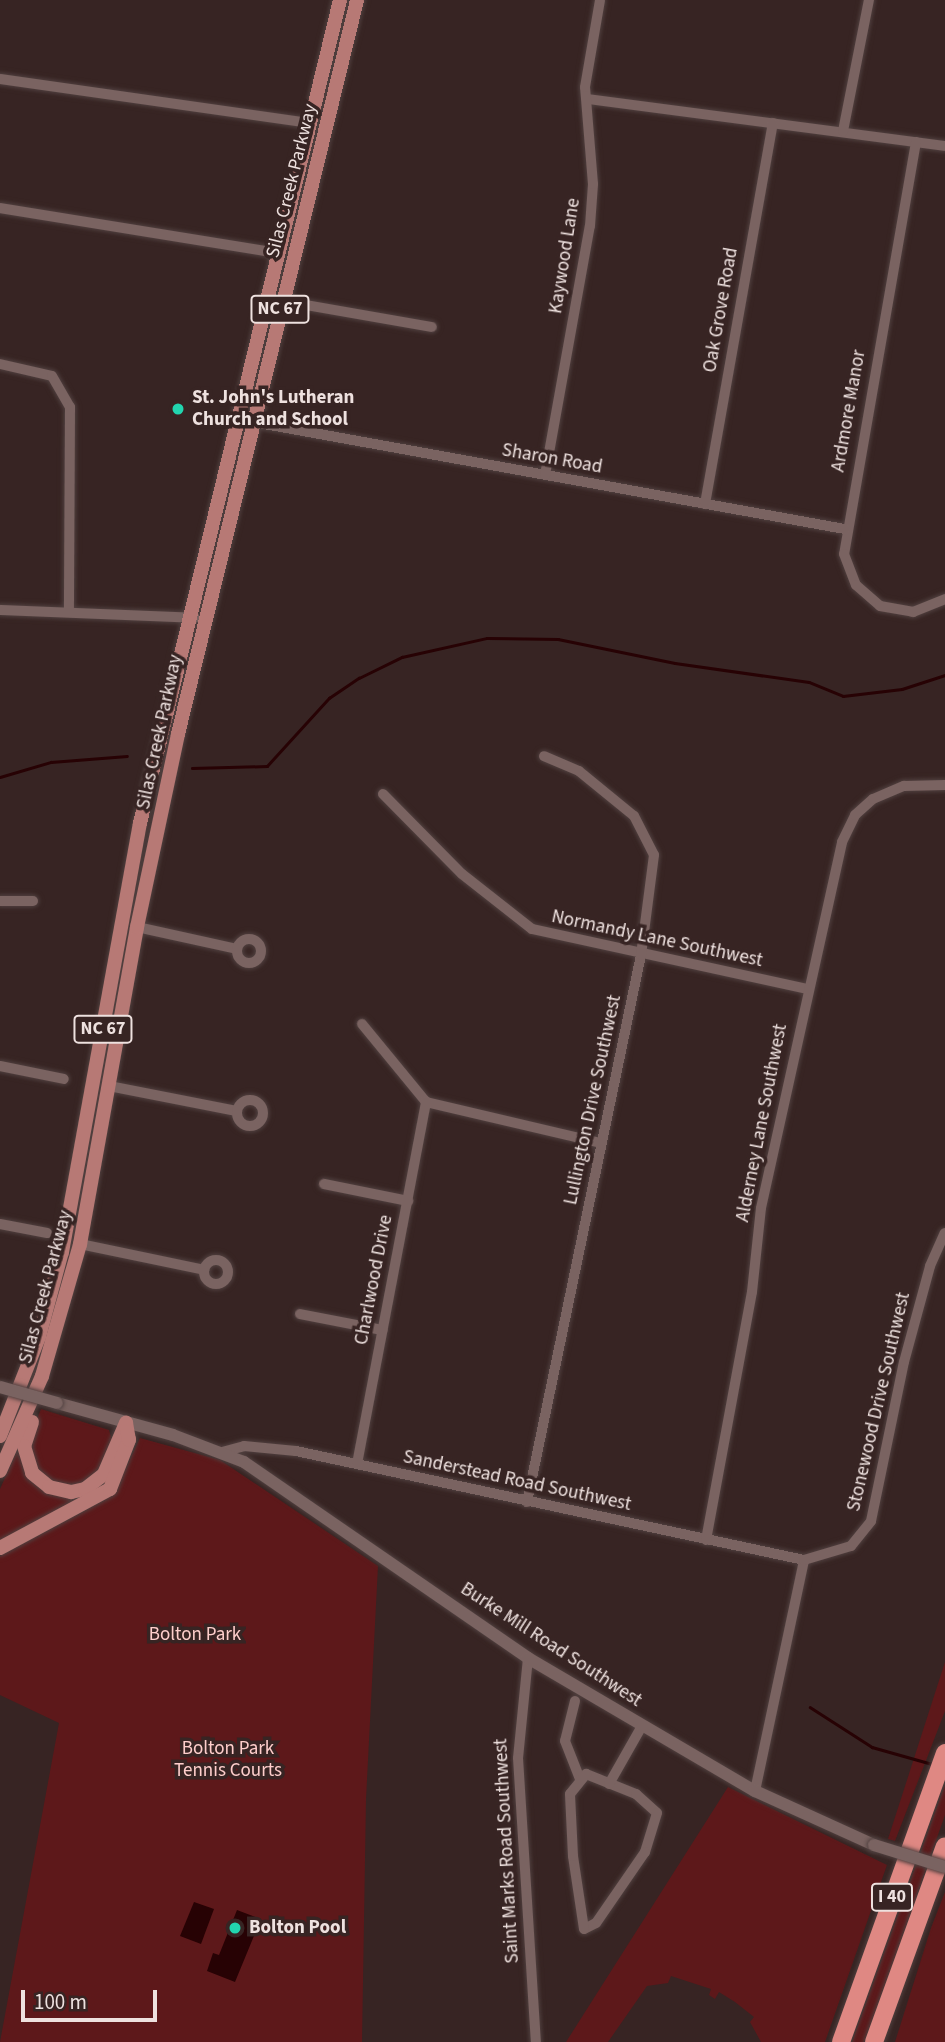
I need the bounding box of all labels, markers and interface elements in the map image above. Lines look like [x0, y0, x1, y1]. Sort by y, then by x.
street label: Silas Creek Parkway [262, 102, 322, 260]
street label: Kaywood Lane [545, 197, 585, 315]
street label: Oak Grove Road [699, 246, 743, 374]
road number: NC 67 [250, 295, 310, 324]
street label: Ardmore Manor [827, 348, 871, 474]
place label: St. John's Lutheran Church and School [192, 387, 354, 431]
marker: St. John's Lutheran Church and School [170, 401, 186, 417]
street label: Sharon Road [500, 439, 604, 479]
street label: Silas Creek Parkway [132, 652, 188, 812]
street label: Normandy Lane Southwest [549, 905, 765, 973]
street label: Lullington Drive Southwest [560, 993, 626, 1207]
road number: NC 67 [73, 1014, 133, 1044]
street label: Alderney Lane Southwest [732, 1022, 792, 1224]
street label: Silas Creek Parkway [15, 1208, 77, 1366]
street label: Charlwood Drive [350, 1213, 398, 1347]
street label: Stonewood Drive Southwest [843, 1290, 915, 1514]
street label: Sanderstead Road Southwest [401, 1446, 633, 1516]
street label: Burke Mill Road Southwest [456, 1578, 646, 1712]
park label: Bolton Park [149, 1624, 241, 1646]
park label: Bolton Park Tennis Courts [174, 1738, 282, 1782]
street label: Saint Marks Road Southwest [490, 1738, 524, 1964]
road number: I 40 [869, 1882, 915, 1912]
place label: Bolton Pool [249, 1917, 346, 1939]
marker: Bolton Pool [227, 1920, 243, 1936]
scale bar [24, 1976, 161, 2020]
text: 100 m [34, 1987, 87, 2017]

